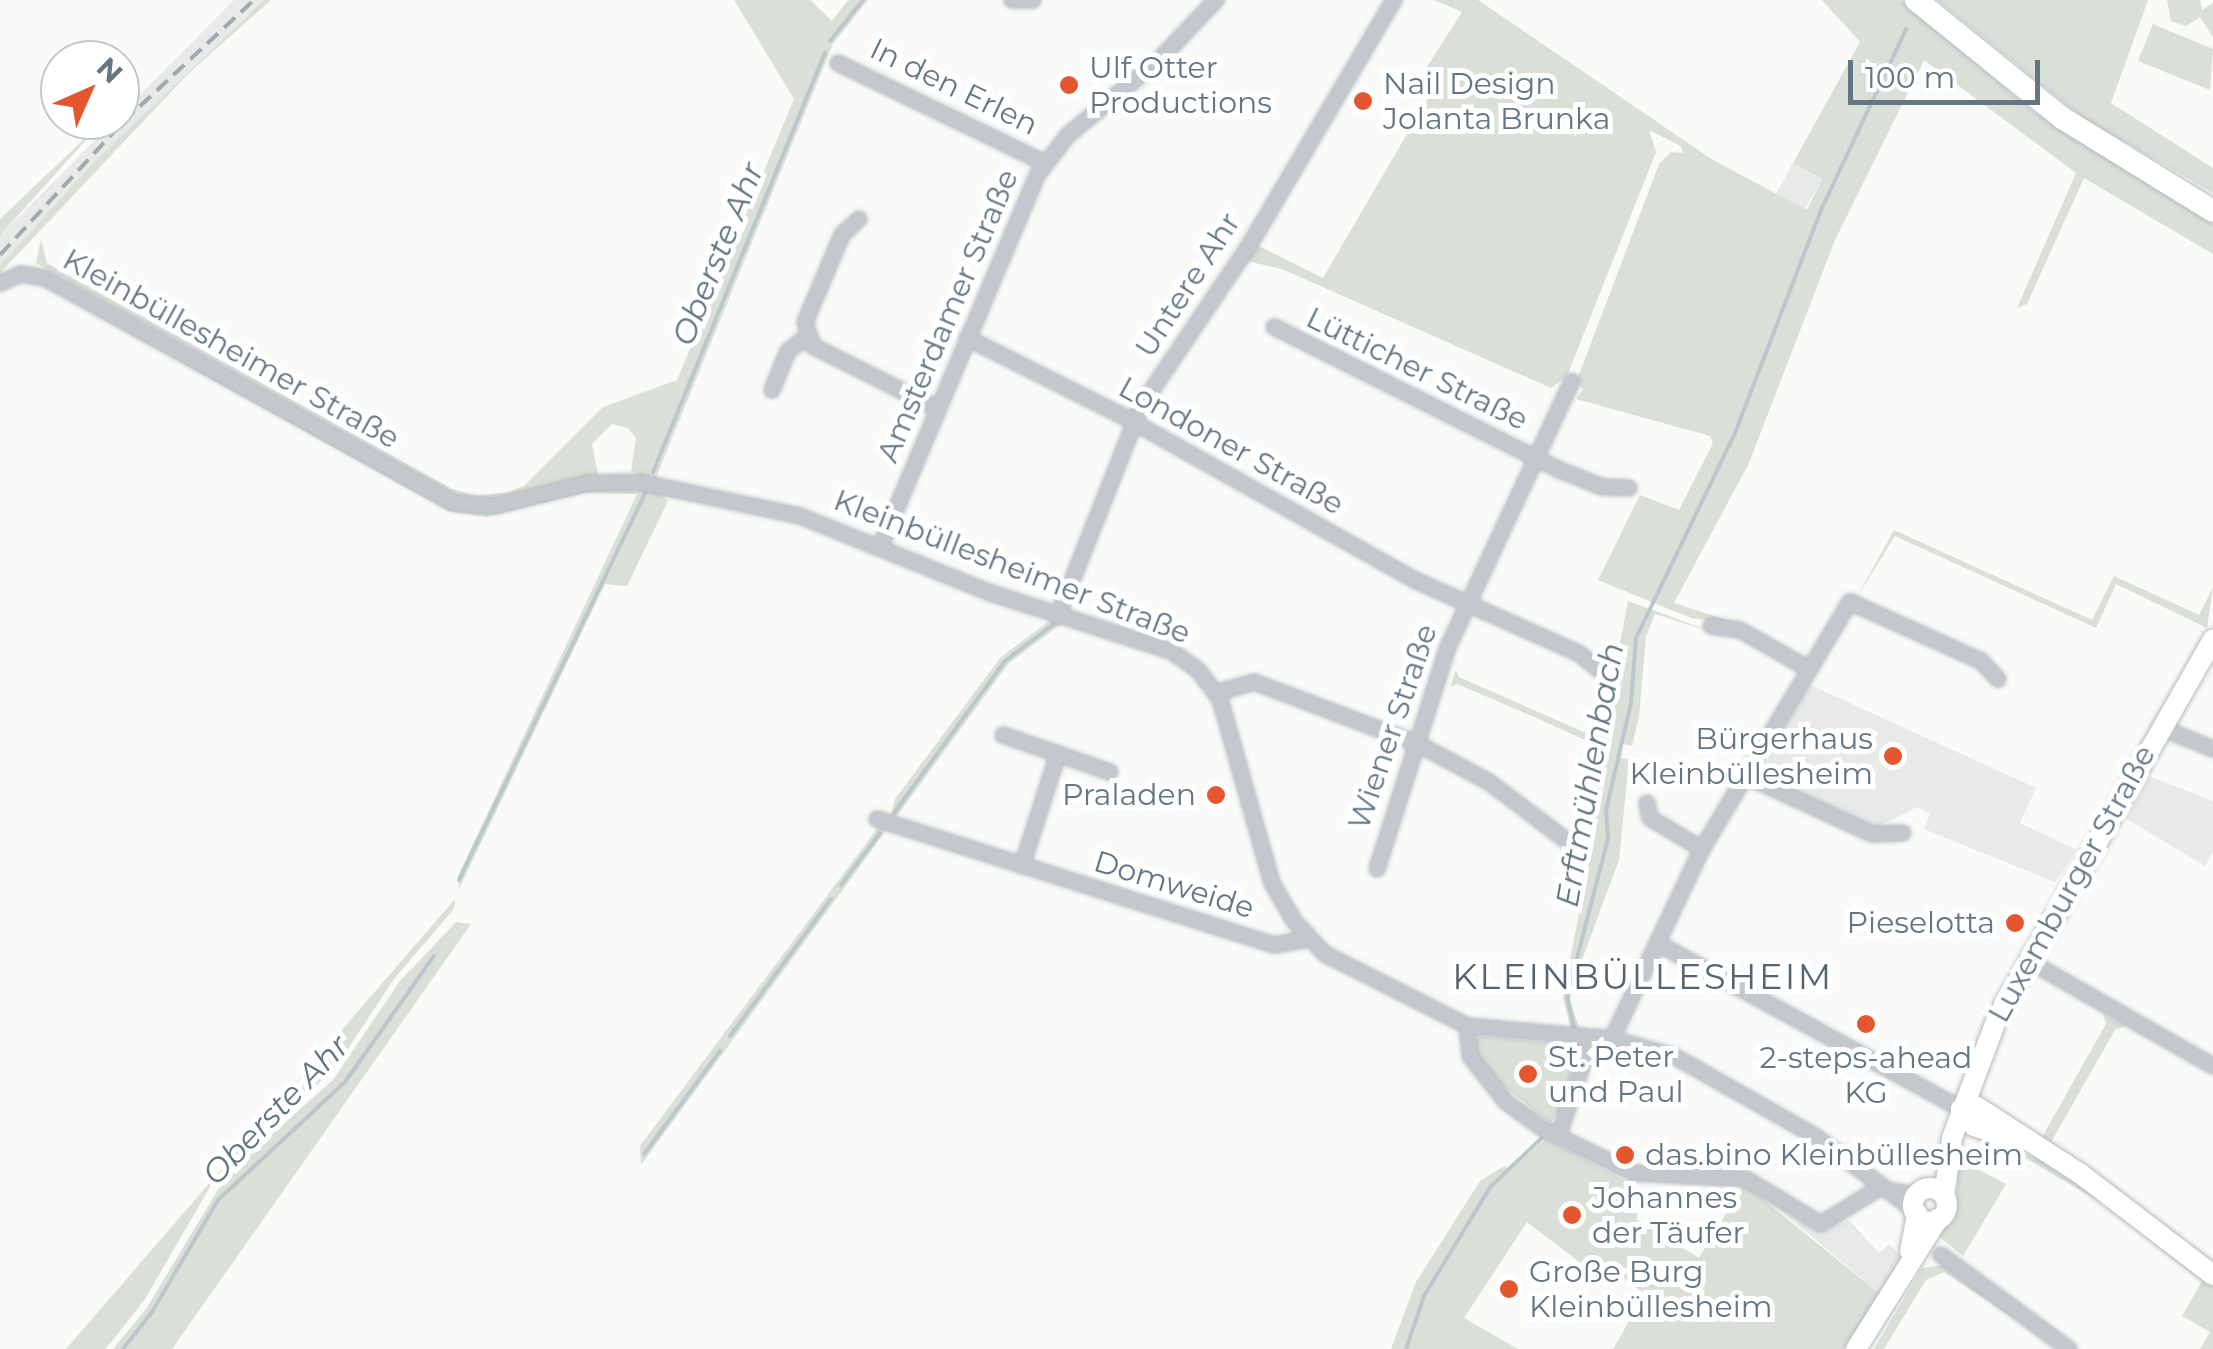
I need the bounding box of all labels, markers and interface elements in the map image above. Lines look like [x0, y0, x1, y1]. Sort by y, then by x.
street label: In den Erlen [864, 31, 1044, 143]
north arrow [40, 40, 140, 140]
scale bar [1853, 40, 2046, 102]
text: N [90, 50, 130, 90]
place label: Ulf Otter Productions [1089, 50, 1272, 120]
text: 100 m [1865, 59, 1955, 96]
place label: Nail Design Jolanta Brunka [1383, 66, 1610, 136]
marker: Ulf Otter Productions [1058, 74, 1080, 96]
marker: Nail Design Jolanta Brunka [1352, 90, 1374, 112]
water label: Oberste Ahr [664, 157, 772, 351]
street label: Amsterdamer Straße [870, 164, 1026, 468]
street label: Untere Ahr [1128, 206, 1248, 364]
street label: Kleinbüllesheimer Straße [57, 241, 405, 457]
street label: Lütticher Straße [1300, 300, 1534, 438]
street label: Londoner Straße [1112, 369, 1350, 523]
street label: Kleinbüllesheimer Straße [829, 482, 1195, 652]
street label: Wiener Straße [1341, 620, 1445, 834]
water label: Erftmühlenbach [1548, 640, 1632, 910]
place label: Bürgerhaus Kleinbüllesheim [1629, 721, 1873, 792]
street label: Luxemburger Straße [1981, 739, 2163, 1029]
marker: Bürgerhaus Kleinbüllesheim [1882, 745, 1904, 767]
place label: Praladen [1062, 777, 1196, 813]
marker: Praladen [1205, 784, 1227, 806]
street label: Domweide [1090, 844, 1258, 926]
place label: Pieselotta [1847, 905, 1995, 941]
marker: Pieselotta [2004, 912, 2026, 934]
district label: KLEINBÜLLESHEIM [1452, 956, 1834, 998]
marker: 2-steps-ahead KG [1855, 1013, 1877, 1035]
water label: Oberste Ahr [195, 1027, 357, 1193]
place label: St. Peter und Paul [1548, 1039, 1684, 1110]
place label: 2-steps-ahead KG [1760, 1040, 1972, 1110]
marker: St. Peter und Paul [1517, 1063, 1539, 1085]
place label: das.bino Kleinbüllesheim [1645, 1137, 2023, 1173]
marker: das.bino Kleinbüllesheim [1614, 1144, 1636, 1166]
place label: Johannes der Täufer [1592, 1180, 1745, 1250]
marker: Johannes der Täufer [1561, 1204, 1583, 1226]
place label: Große Burg Kleinbüllesheim [1529, 1254, 1773, 1324]
marker: Große Burg Kleinbüllesheim [1498, 1278, 1520, 1300]

